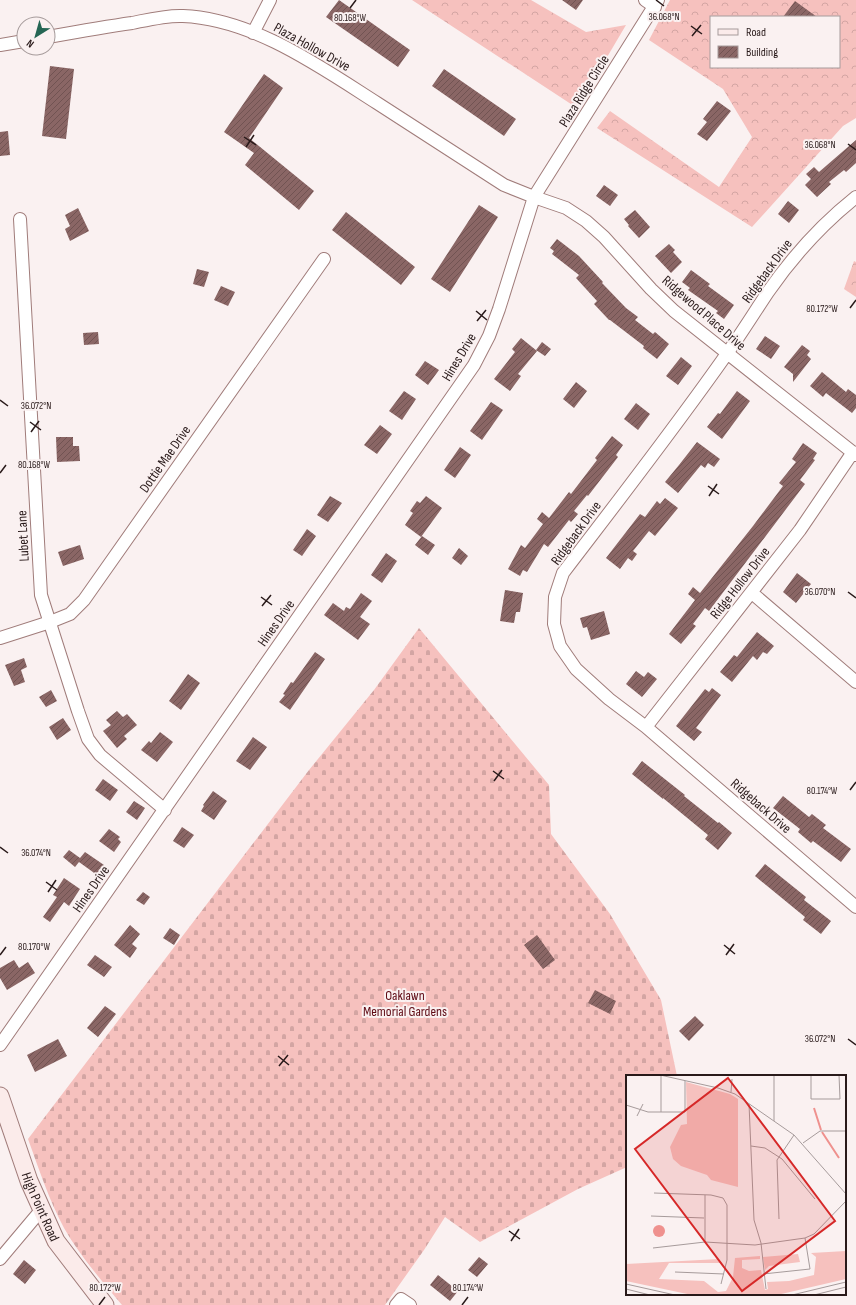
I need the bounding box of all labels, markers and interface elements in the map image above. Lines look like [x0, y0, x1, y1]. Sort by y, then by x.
text: 36.068°N [648, 11, 680, 23]
text: 80.168°W [334, 12, 367, 24]
north arrow [16, 16, 56, 56]
legend [710, 16, 840, 68]
street label: Plaza Hollow Drive [271, 19, 353, 75]
text: Road [746, 25, 766, 40]
text: N [24, 37, 37, 51]
text: Building [746, 45, 778, 60]
street label: Plaza Ridge Circle [555, 52, 613, 130]
text: 36.068°N [804, 139, 836, 151]
street label: Ridgeback Drive [738, 236, 796, 306]
street label: Ridgewood Place Drive [659, 272, 749, 354]
text: 80.172°W [806, 303, 838, 315]
street label: Hines Drive [438, 330, 480, 384]
text: 36.072°N [21, 400, 51, 412]
street label: Dottie Mae Drive [136, 422, 194, 496]
text: 80.168°W [18, 459, 51, 471]
street label: Ridgeback Drive [547, 498, 605, 568]
street label: Lubet Lane [13, 510, 33, 562]
street label: Ridge Hollow Drive [707, 544, 773, 622]
text: 36.070°N [805, 586, 835, 598]
street label: Hines Drive [254, 596, 298, 650]
street label: Ridgeback Drive [727, 775, 795, 837]
text: 80.174°W [807, 785, 838, 797]
text: 36.074°N [21, 847, 51, 859]
street label: Hines Drive [69, 862, 113, 916]
text: 80.170°W [18, 941, 50, 953]
park label: Oaklawn Memorial Gardens [363, 987, 447, 1020]
text: 36.072°N [805, 1033, 835, 1045]
inset map [626, 1075, 846, 1295]
street label: High Point Road [18, 1170, 64, 1244]
text: 80.172°W [89, 1282, 121, 1294]
text: 80.174°W [453, 1282, 484, 1294]

